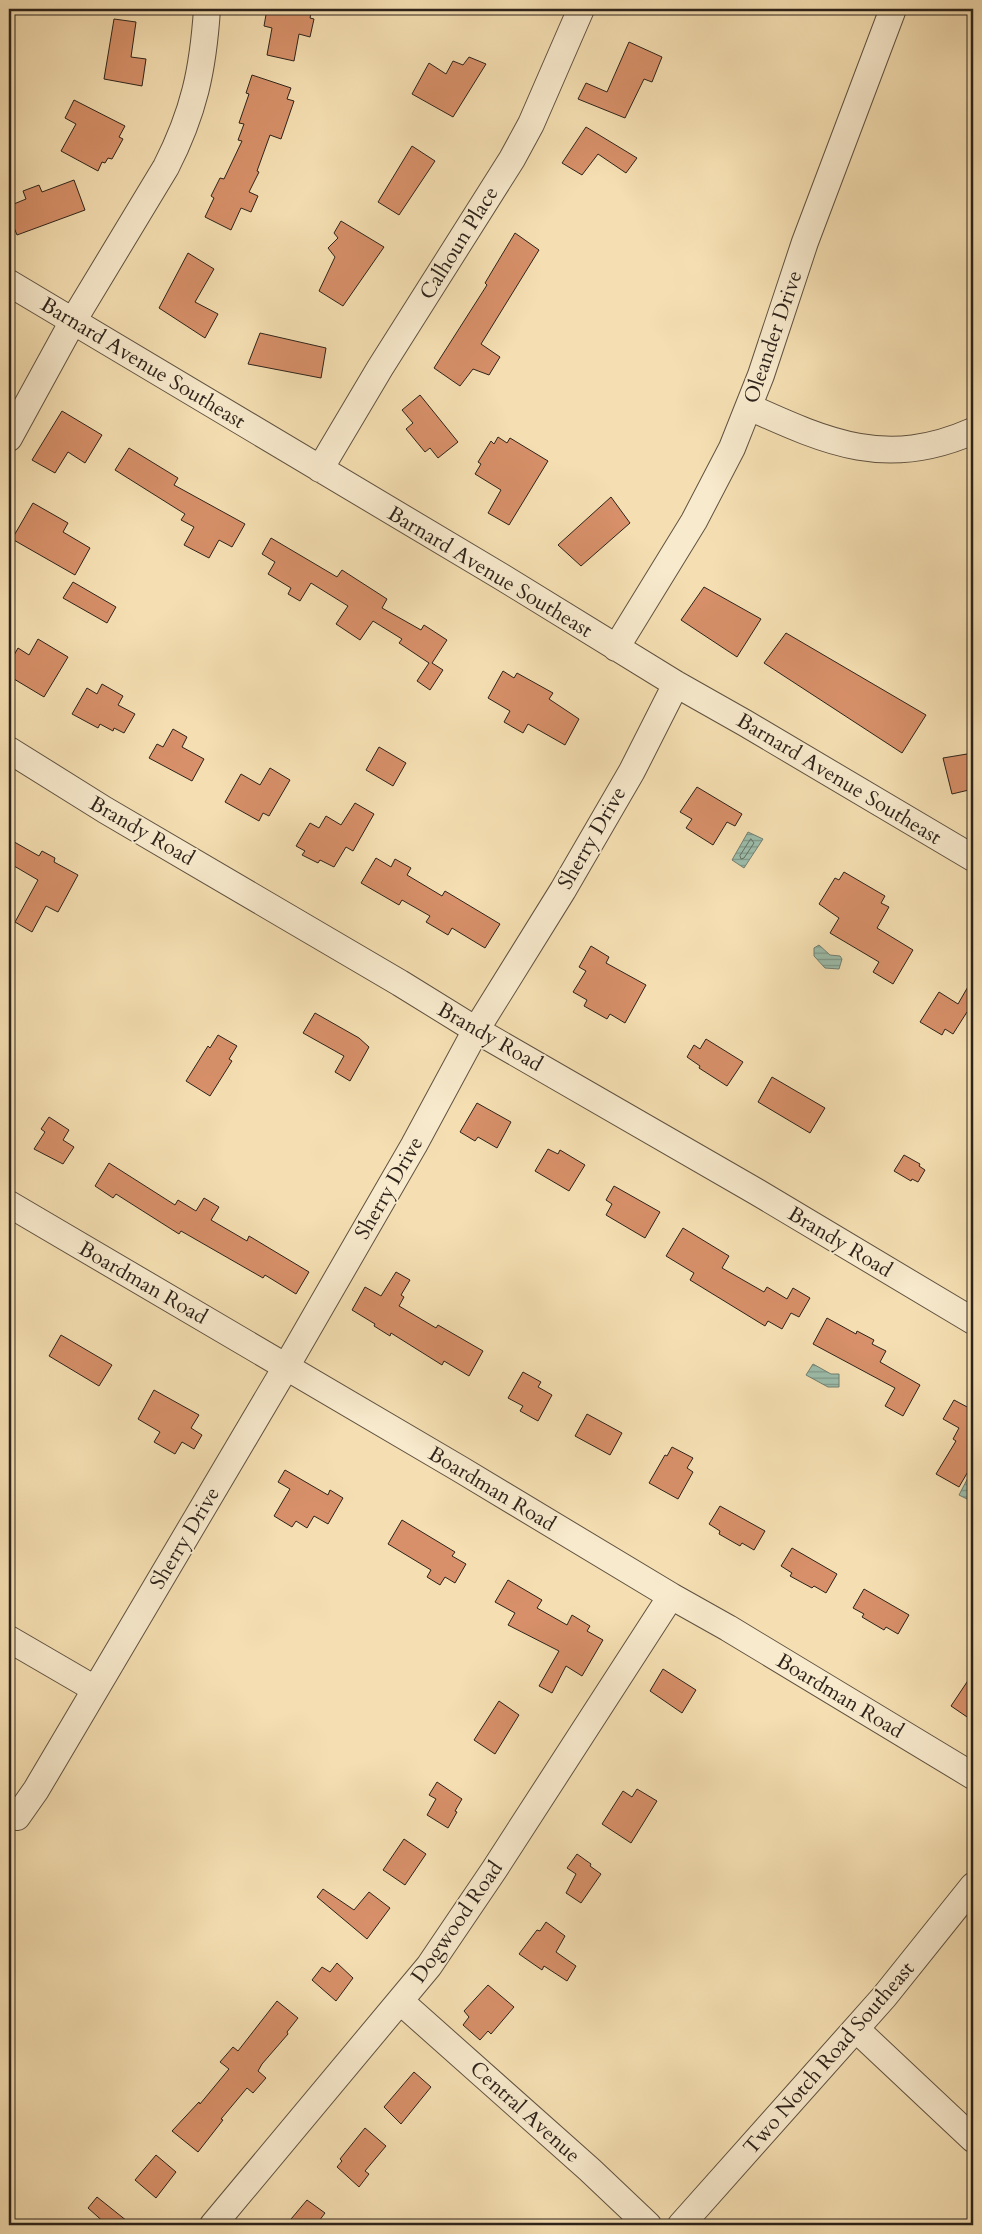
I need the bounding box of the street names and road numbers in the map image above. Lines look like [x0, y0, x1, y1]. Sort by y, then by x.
street label: Calhoun Place [413, 181, 505, 305]
street label: Oleander Drive [737, 267, 809, 407]
street label: Barnard Avenue Southeast [35, 290, 251, 436]
street label: Barnard Avenue Southeast [382, 499, 598, 645]
street label: Barnard Avenue Southeast [731, 706, 947, 852]
street label: Sherry Drive [551, 781, 633, 895]
street label: Brandy Road [84, 789, 200, 873]
street label: Brandy Road [432, 995, 548, 1079]
street label: Sherry Drive [348, 1131, 430, 1245]
street label: Brandy Road [782, 1199, 898, 1285]
street label: Boardman Road [73, 1234, 213, 1332]
street label: Boardman Road [423, 1439, 561, 1539]
street label: Sherry Drive [143, 1481, 227, 1595]
street label: Boardman Road [771, 1646, 909, 1746]
street label: Dogwood Road [404, 1855, 510, 1989]
street label: Two Notch Road Southeast [737, 1955, 921, 2161]
street label: Central Avenue [463, 2054, 587, 2170]

